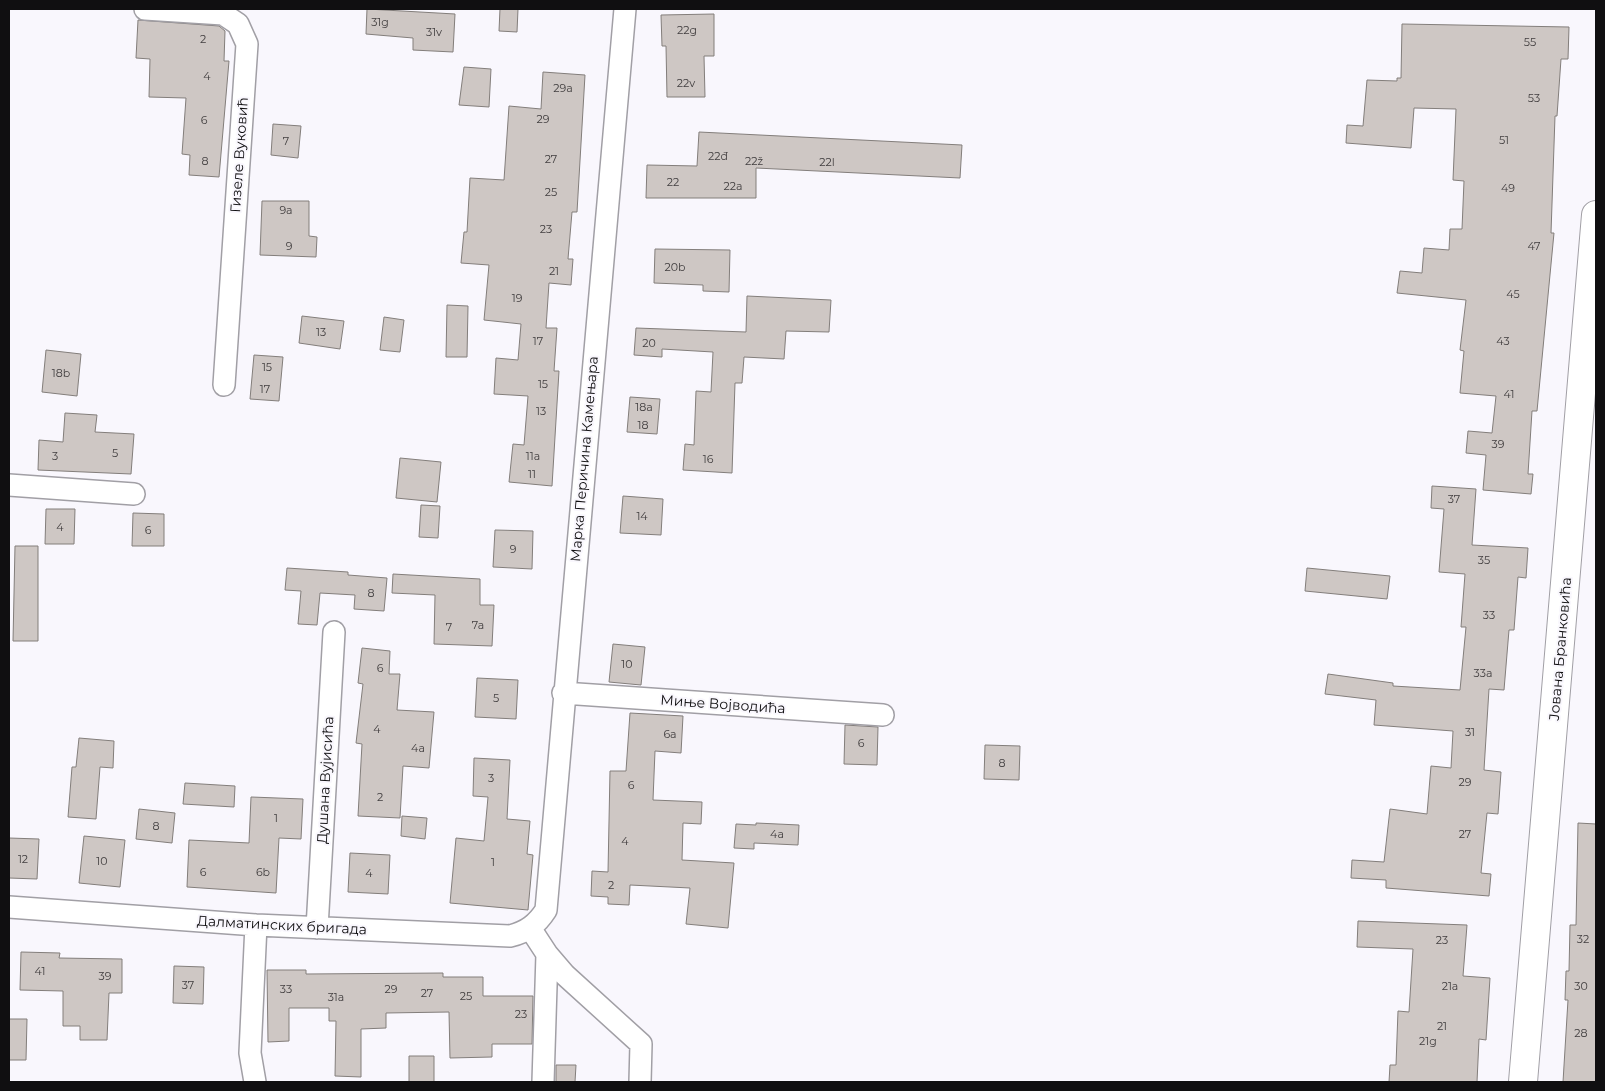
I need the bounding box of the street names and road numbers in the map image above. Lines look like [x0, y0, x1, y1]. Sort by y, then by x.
street label: Гизеле Вуковић [226, 97, 252, 213]
street label: Марка Перичина Камењара [566, 355, 602, 563]
street label: Јована Бранковића [1545, 576, 1575, 722]
street label: Миње Војводића [660, 691, 786, 717]
street label: Душана Вујисића [313, 716, 337, 844]
street label: Далматинских бригада [196, 912, 368, 938]

